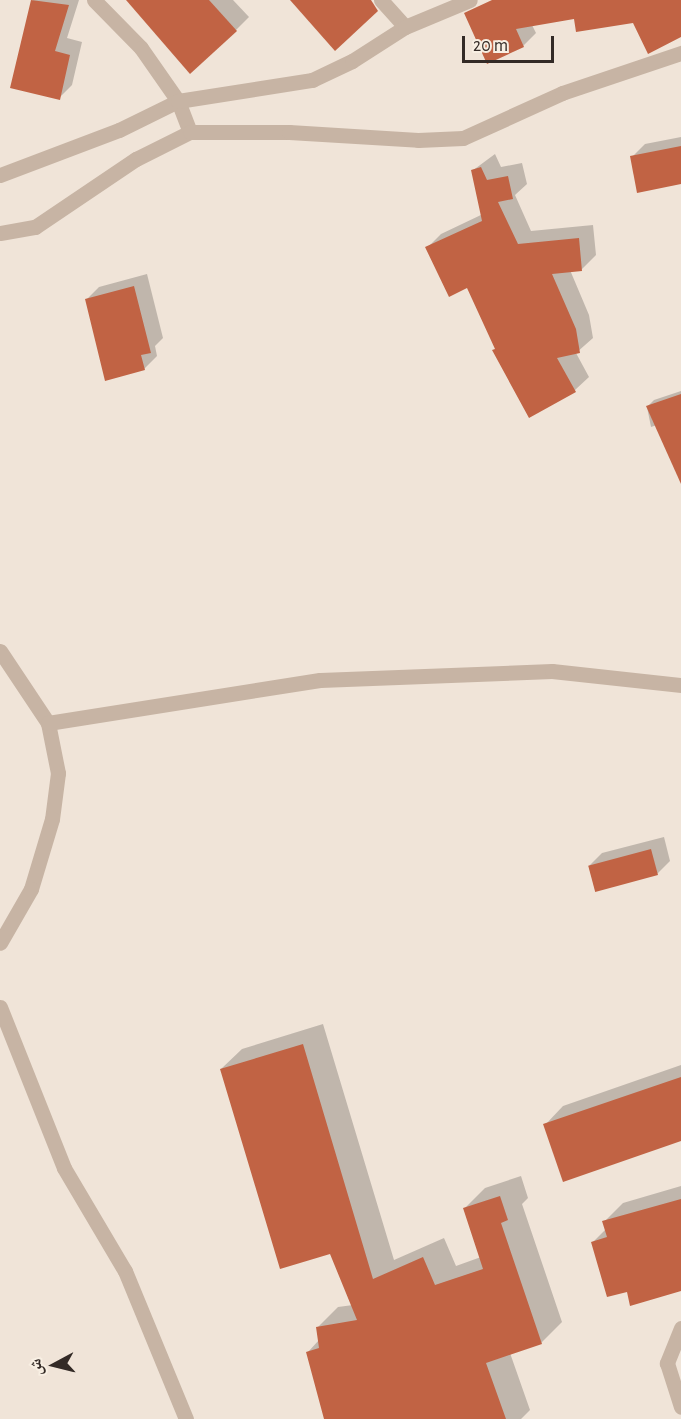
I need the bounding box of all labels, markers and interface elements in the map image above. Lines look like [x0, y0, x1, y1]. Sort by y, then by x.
scale bar [465, 24, 556, 62]
text: 20 m [473, 37, 508, 55]
north arrow [24, 1335, 84, 1395]
text: ش [27, 1358, 45, 1377]

